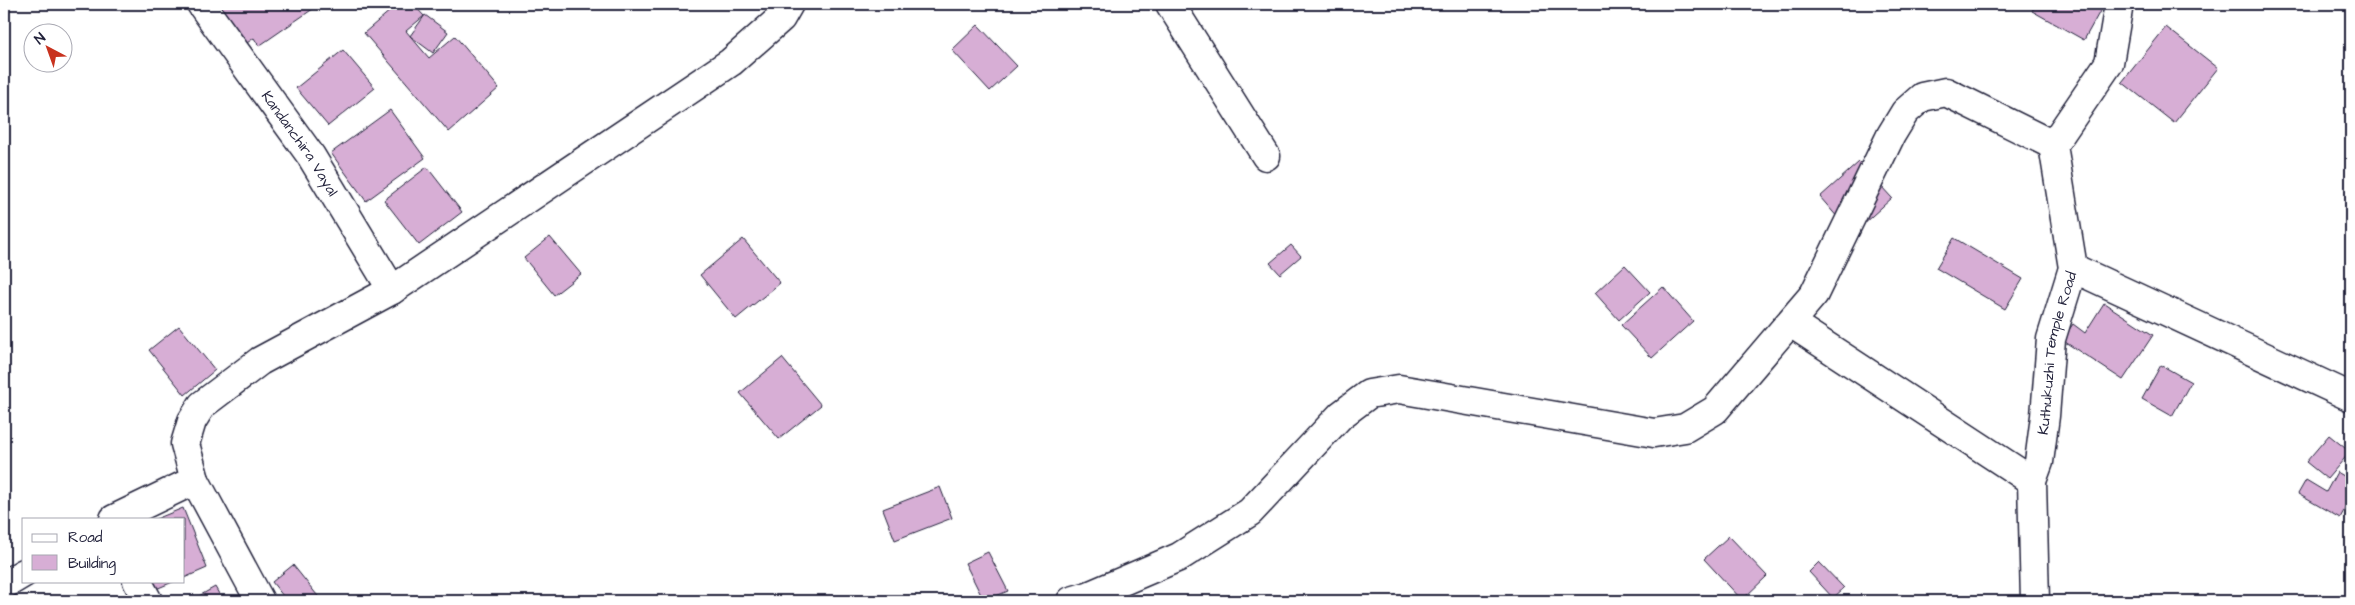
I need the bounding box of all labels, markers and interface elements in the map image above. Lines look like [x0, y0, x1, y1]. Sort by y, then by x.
north arrow [22, 22, 72, 72]
text: N [30, 28, 50, 49]
street label: Kandanchira Vayal [256, 87, 343, 200]
street label: Kuthukuzhi Temple Road [2033, 269, 2082, 436]
legend [22, 518, 185, 582]
text: Road [68, 527, 103, 548]
text: Building [68, 553, 116, 575]

